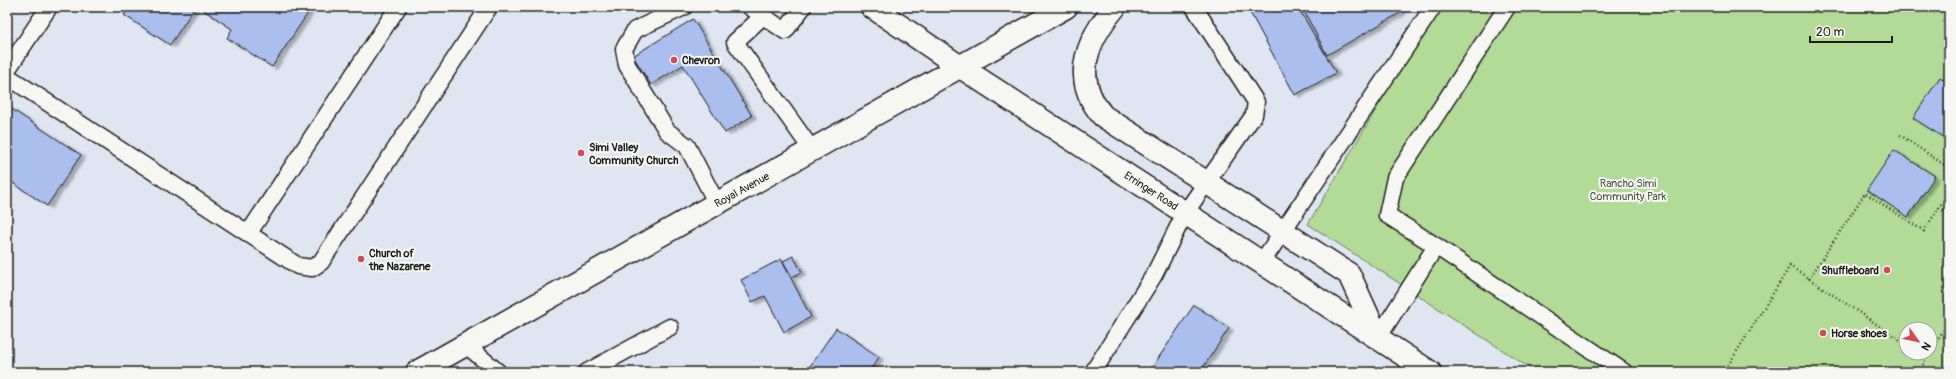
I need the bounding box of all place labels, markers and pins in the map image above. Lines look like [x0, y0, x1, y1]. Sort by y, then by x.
place label: Chevron [682, 54, 720, 67]
marker: Chevron [669, 55, 679, 65]
place label: Simi Valley Community Church [589, 141, 678, 167]
marker: Simi Valley Community Church [576, 148, 586, 158]
place label: Church of the Nazarene [368, 247, 431, 273]
marker: Church of the Nazarene [356, 254, 366, 264]
place label: Shuffleboard [1821, 264, 1879, 277]
marker: Shuffleboard [1882, 265, 1892, 275]
place label: Horse shoes [1831, 327, 1887, 340]
marker: Horse shoes [1818, 328, 1828, 338]

